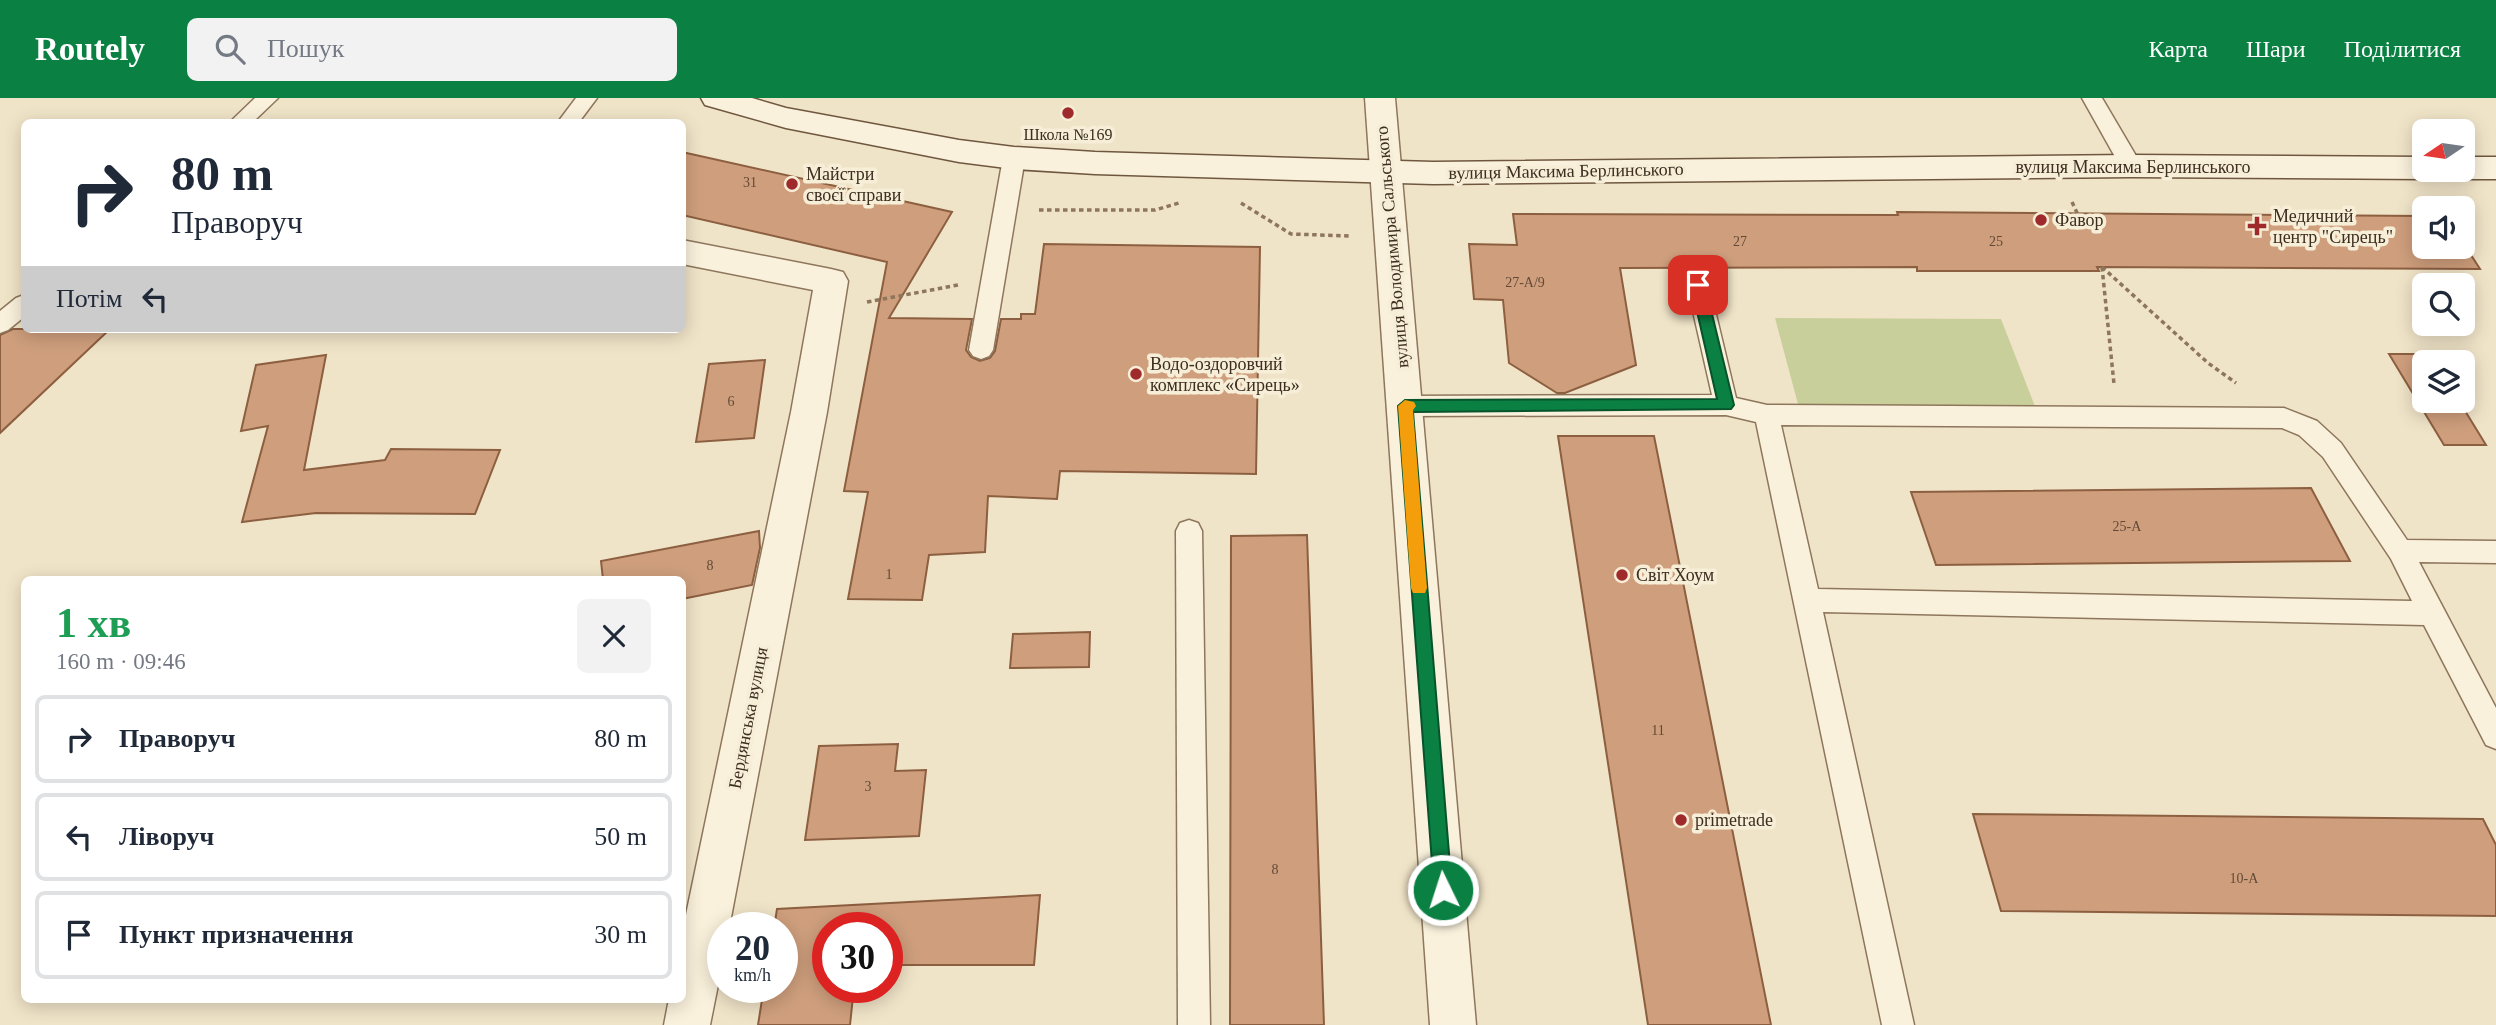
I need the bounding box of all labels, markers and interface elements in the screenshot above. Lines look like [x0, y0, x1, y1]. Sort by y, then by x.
search box [187, 18, 677, 81]
icon: search [211, 30, 249, 68]
text: Routely [35, 31, 145, 67]
text: Пошук [267, 34, 344, 63]
text: Карта [2148, 36, 2208, 62]
text: Шари [2246, 36, 2306, 62]
text: Поділитися [2344, 36, 2461, 62]
marker: Школа №169 [1060, 105, 1076, 121]
north arrow [2412, 119, 2474, 182]
map controls [2412, 119, 2475, 413]
street label: вулиця Володимира Сальського [1371, 125, 1413, 369]
place label: Школа №169 [1023, 126, 1113, 143]
text: 80 m [171, 146, 273, 201]
icon: right [56, 147, 147, 238]
street label: вулиця Максима Берлинського [2015, 157, 2251, 177]
street label: вулиця Максима Берлинського [1448, 159, 1684, 183]
place label: Майстри своєї справи [806, 164, 902, 205]
house number: 31 [743, 175, 757, 190]
marker: Майстри своєї справи [784, 176, 800, 192]
button: sound [2412, 196, 2475, 259]
text: Праворуч [171, 204, 303, 240]
place label: Медичний центр "Сирець" [2273, 206, 2393, 247]
place label: Фавор [2055, 210, 2104, 230]
marker: Фавор [2033, 212, 2049, 228]
marker: Медичний центр "Сирець" [2247, 216, 2267, 236]
house number: 27 [1733, 234, 1747, 249]
house number: 25 [1989, 234, 2003, 249]
pin [1668, 255, 1728, 315]
icon: arrive [1679, 266, 1717, 304]
button: search [2412, 273, 2475, 336]
house number: 27-А/9 [1505, 275, 1545, 290]
icon: left [136, 280, 174, 318]
text: Потім [56, 284, 122, 313]
button: layers [2412, 350, 2475, 413]
place label: Водо-оздоровчий комплекс «Сирець» [1150, 354, 1300, 395]
marker: Водо-оздоровчий комплекс «Сирець» [1128, 366, 1144, 382]
house number: 6 [728, 394, 735, 409]
house number: 25-А [2113, 519, 2142, 534]
house number: 8 [707, 558, 714, 573]
place label: Світ Хоум [1636, 565, 1714, 585]
house number: 1 [886, 567, 893, 582]
marker: Світ Хоум [1614, 567, 1630, 583]
button: close [577, 599, 651, 673]
text: 1 хв [56, 600, 131, 646]
street label: Бердянська вулиця [724, 645, 772, 791]
text: 160 m · 09:46 [56, 649, 186, 674]
icon: right [60, 720, 98, 758]
house number: 11 [1651, 723, 1665, 738]
text: Праворуч [119, 724, 235, 753]
text: 80 m [594, 724, 647, 753]
house number: 3 [865, 779, 872, 794]
place label: primetrade [1695, 810, 1773, 830]
marker: primetrade [1673, 812, 1689, 828]
icon: left [60, 818, 98, 856]
text: Ліворуч [119, 822, 214, 851]
text: 50 m [594, 822, 647, 851]
position arrow [1406, 853, 1480, 927]
house number: 8 [1272, 862, 1279, 877]
house number: 10-А [2230, 871, 2259, 886]
speed limit sign: 30 [812, 912, 903, 1003]
icon: arrive [60, 916, 98, 954]
text: Пункт призначення [119, 920, 354, 949]
text: 30 m [594, 920, 647, 949]
text: 20 [735, 929, 770, 968]
text: km/h [734, 965, 771, 985]

